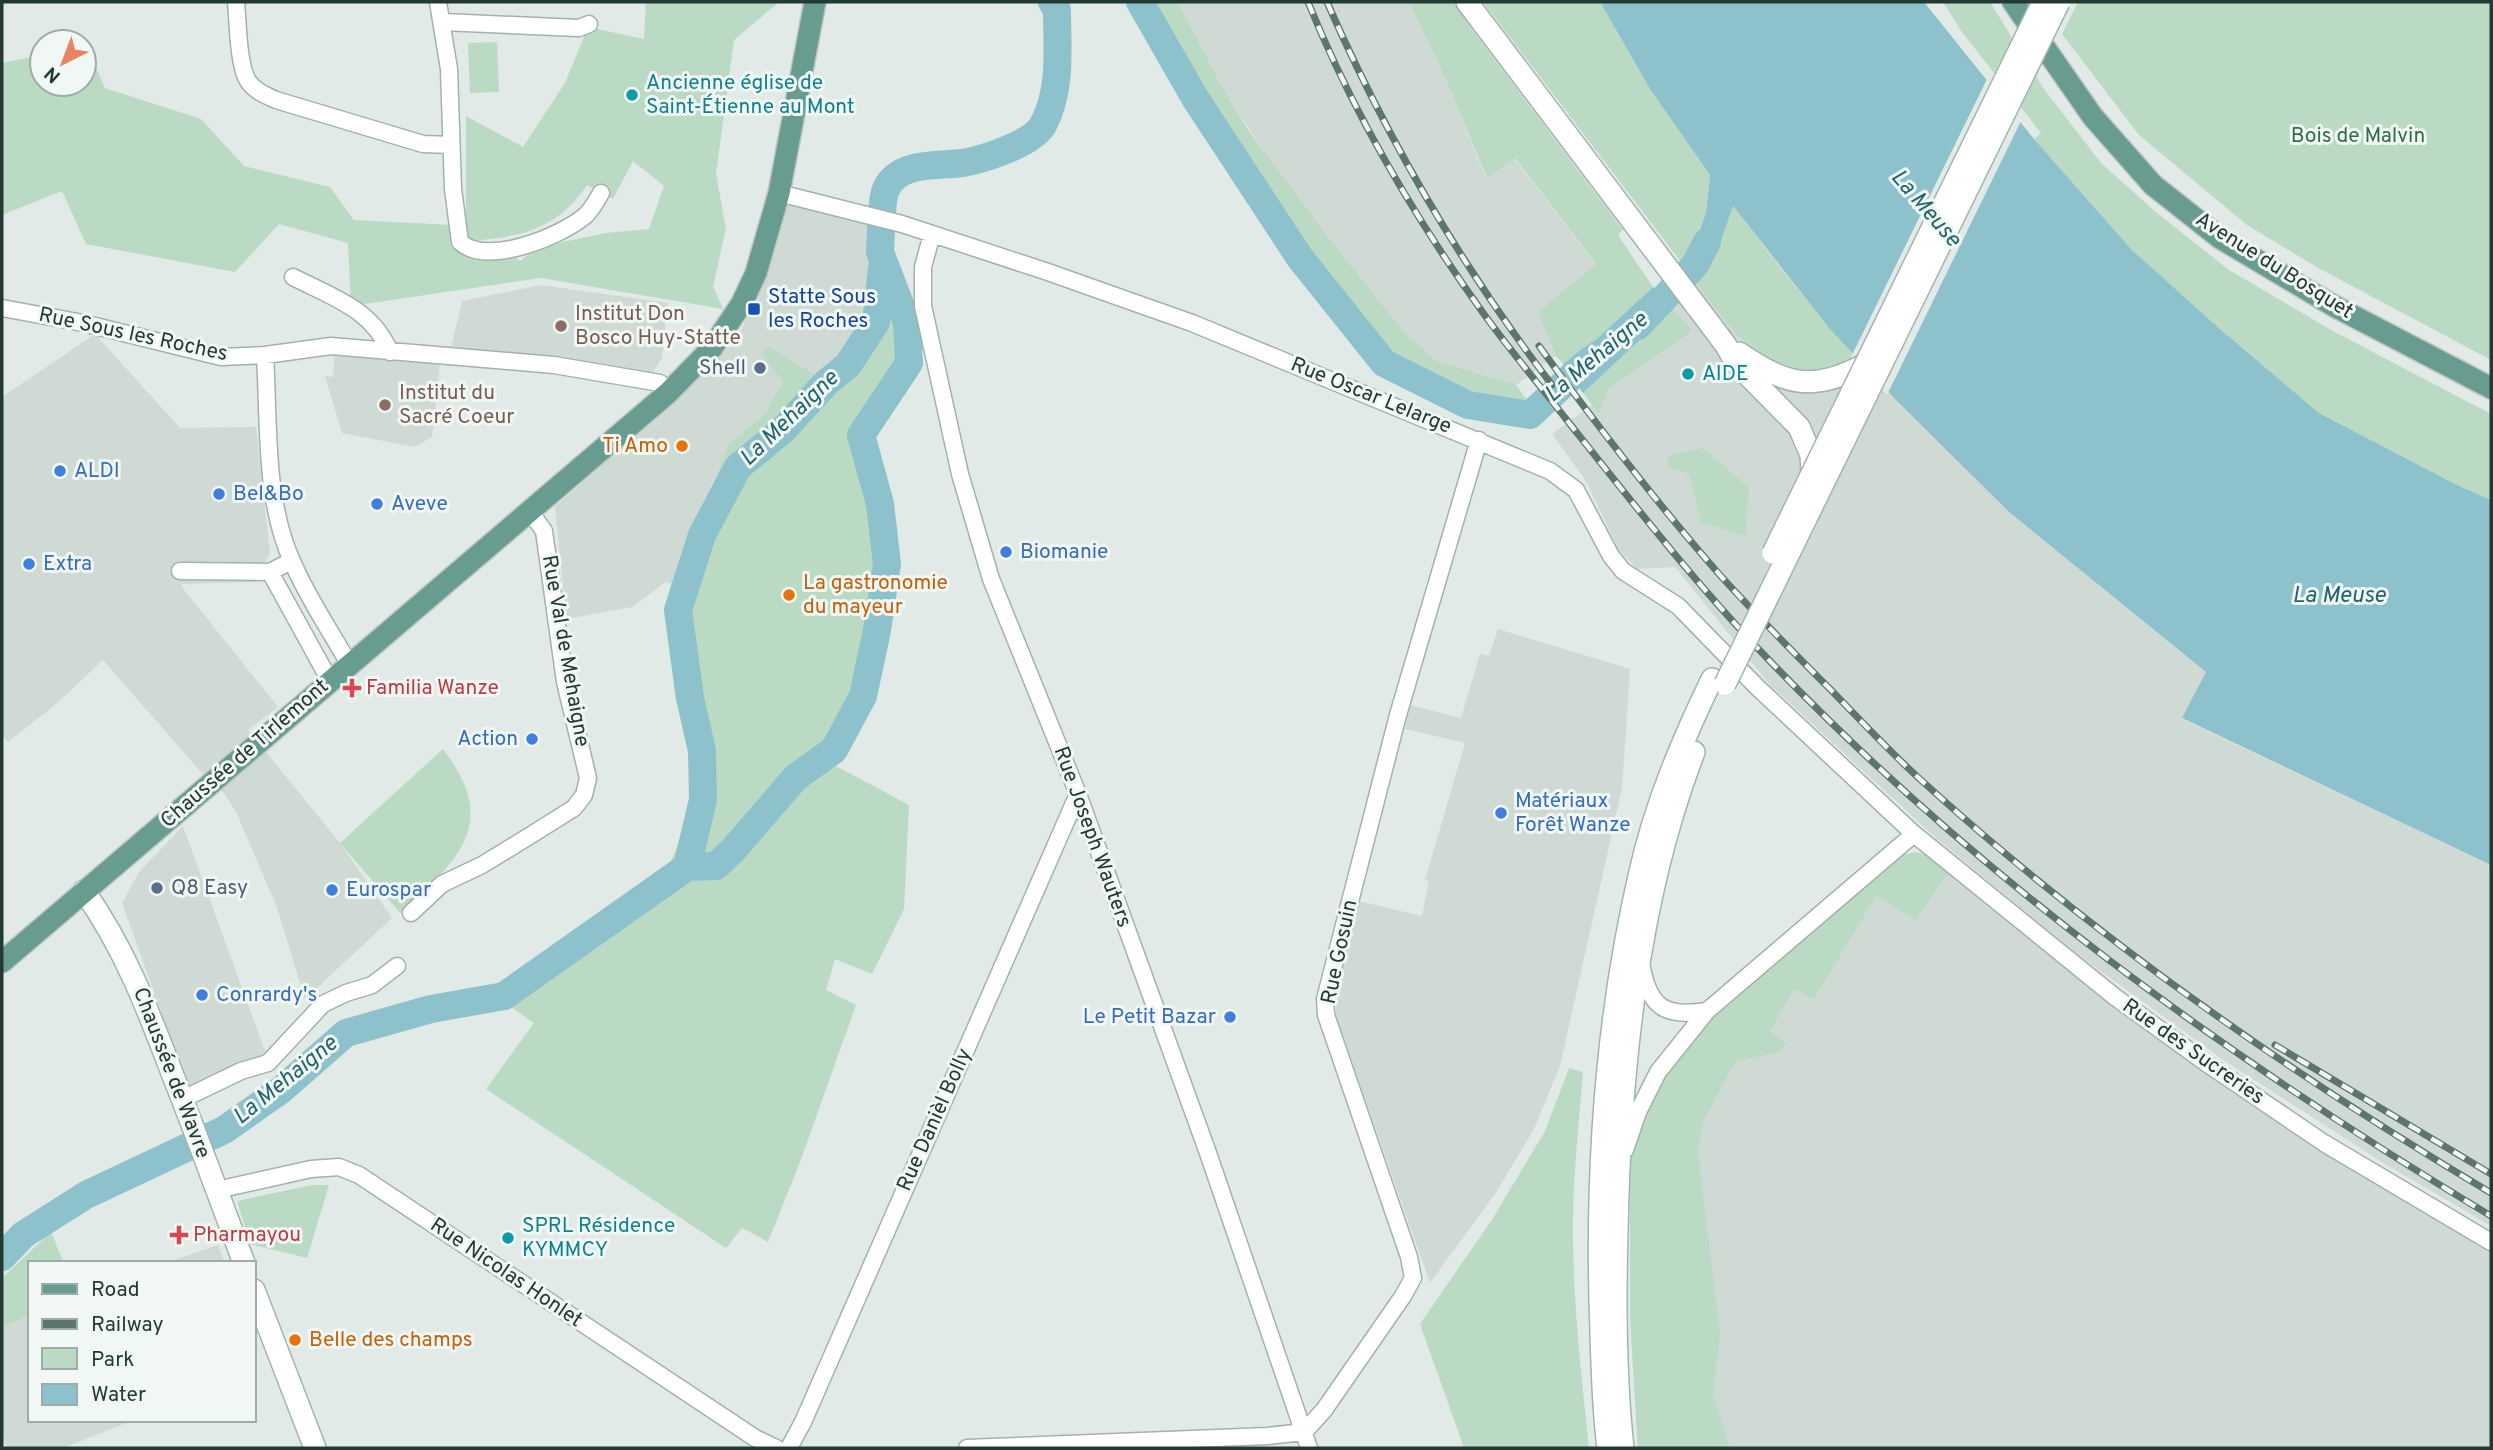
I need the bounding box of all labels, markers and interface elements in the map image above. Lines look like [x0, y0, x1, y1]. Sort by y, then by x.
north arrow [28, 28, 98, 98]
text: N [40, 61, 66, 88]
place label: Ancienne église de Saint-Étienne au Mont [646, 70, 855, 121]
marker: Ancienne église de Saint-Étienne au Mont [624, 87, 640, 103]
park label: Bois de Malvin [2291, 123, 2425, 150]
water label: La Meuse [1883, 164, 1967, 255]
street label: Avenue du Bosquet [2190, 206, 2358, 326]
place label: Statte Sous les Roches [768, 284, 876, 335]
place label: Institut Don Bosco Huy-Statte [575, 301, 741, 352]
marker: Statte Sous les Roches [746, 301, 762, 317]
street label: Rue Sous les Roches [36, 302, 230, 368]
water label: La Mehaigne [1539, 306, 1655, 410]
marker: Institut Don Bosco Huy-Statte [553, 318, 569, 334]
street label: Rue Oscar Lelarge [1287, 351, 1455, 441]
place label: Shell [699, 355, 746, 382]
marker: Shell [752, 360, 768, 376]
place label: AIDE [1702, 361, 1749, 388]
water label: La Mehaigne [735, 364, 846, 473]
marker: AIDE [1680, 366, 1696, 382]
place label: Institut du Sacré Coeur [399, 380, 515, 431]
marker: Institut du Sacré Coeur [377, 397, 393, 413]
place label: Ti Amo [602, 433, 668, 460]
marker: Ti Amo [674, 438, 690, 454]
place label: ALDI [74, 458, 120, 485]
marker: ALDI [52, 463, 68, 479]
place label: Bel&Bo [233, 481, 304, 508]
marker: Bel&Bo [211, 486, 227, 502]
place label: Aveve [391, 491, 448, 518]
marker: Aveve [369, 496, 385, 512]
place label: Biomanie [1020, 539, 1108, 566]
marker: Biomanie [998, 544, 1014, 560]
place label: Extra [43, 551, 92, 578]
street label: Rue Val de Mehaigne [535, 553, 595, 749]
marker: Extra [21, 556, 37, 572]
place label: La gastronomie du mayeur [803, 570, 948, 621]
water label: La Meuse [2292, 582, 2387, 611]
marker: La gastronomie du mayeur [781, 587, 797, 603]
street label: Chaussée de Tirlemont [155, 673, 335, 835]
place label: Familia Wanze [366, 675, 499, 702]
marker: Familia Wanze [344, 680, 360, 696]
place label: Action [457, 726, 518, 753]
marker: Action [524, 731, 540, 747]
street label: Rue Joseph Wauters [1047, 743, 1137, 931]
place label: Matériaux Forêt Wanze [1515, 788, 1631, 839]
marker: Matériaux Forêt Wanze [1493, 805, 1509, 821]
place label: Q8 Easy [171, 875, 248, 902]
place label: Eurospar [346, 877, 431, 904]
marker: Q8 Easy [149, 880, 165, 896]
marker: Eurospar [324, 882, 340, 898]
street label: Rue Gosuin [1316, 897, 1364, 1007]
place label: Conrardy's [216, 982, 317, 1009]
street label: Chaussée de Wavre [126, 984, 216, 1162]
marker: Conrardy's [194, 987, 210, 1003]
street label: Rue des Sucreries [2117, 993, 2269, 1111]
place label: Le Petit Bazar [1083, 1004, 1216, 1031]
marker: Le Petit Bazar [1222, 1009, 1238, 1025]
water label: La Mehaigne [228, 1029, 345, 1132]
street label: Rue Danièl Bolly [891, 1044, 979, 1196]
street label: Rue Nicolas Honlet [425, 1212, 587, 1334]
place label: SPRL Résidence KYMMCY [522, 1213, 675, 1264]
place label: Pharmayou [193, 1222, 301, 1249]
marker: Pharmayou [171, 1227, 187, 1243]
marker: SPRL Résidence KYMMCY [500, 1230, 516, 1246]
legend [28, 1261, 256, 1422]
text: Road [91, 1277, 140, 1304]
text: Railway [91, 1312, 164, 1339]
place label: Belle des champs [309, 1327, 472, 1354]
marker: Belle des champs [287, 1332, 303, 1348]
text: Park [91, 1347, 134, 1374]
text: Water [91, 1382, 146, 1409]

